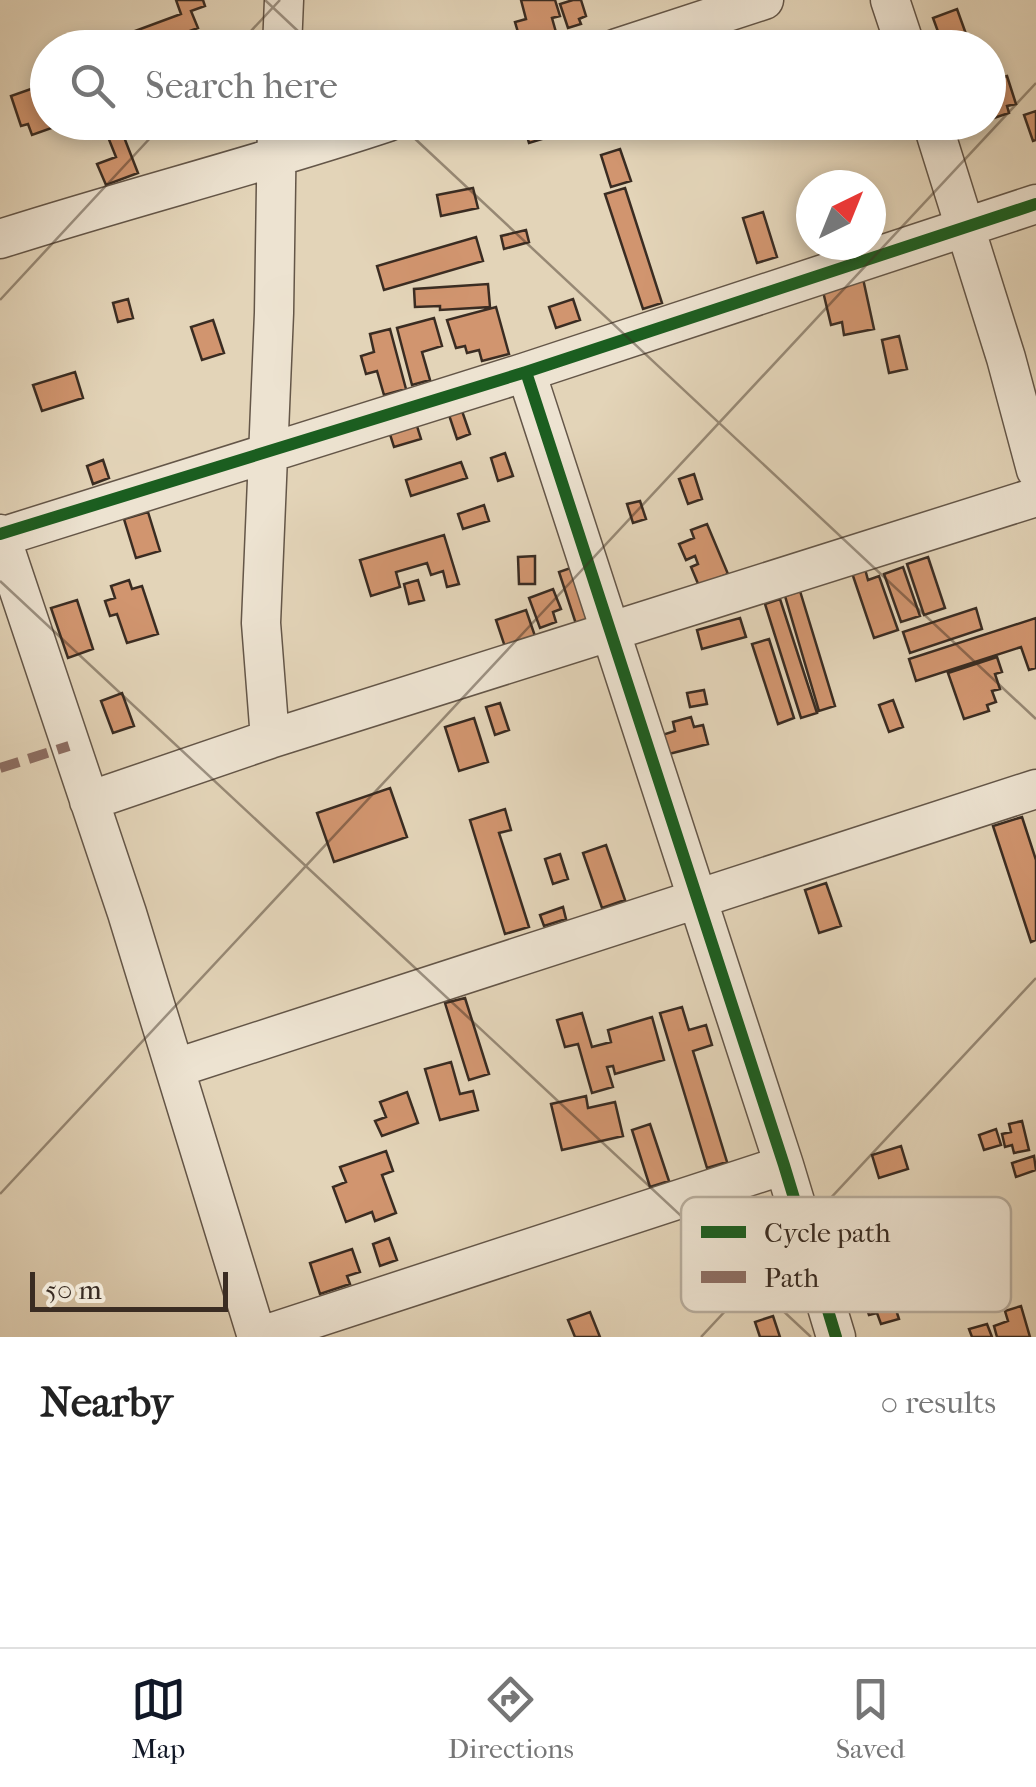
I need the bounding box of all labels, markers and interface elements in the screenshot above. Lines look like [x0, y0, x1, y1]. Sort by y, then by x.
search box [30, 30, 1006, 140]
icon: search [65, 58, 120, 113]
text: Search here [145, 63, 338, 108]
north arrow [796, 170, 886, 260]
legend [681, 1197, 1011, 1312]
text: Cycle path [764, 1216, 891, 1249]
text: Path [764, 1261, 820, 1294]
scale bar [30, 1267, 228, 1312]
text: 50 m [45, 1273, 102, 1306]
text: Nearby [40, 1378, 172, 1427]
text: 0 results [880, 1384, 996, 1421]
tab: Map [131, 1672, 186, 1765]
tab: Directions [448, 1672, 574, 1765]
tab: Saved [836, 1672, 905, 1765]

